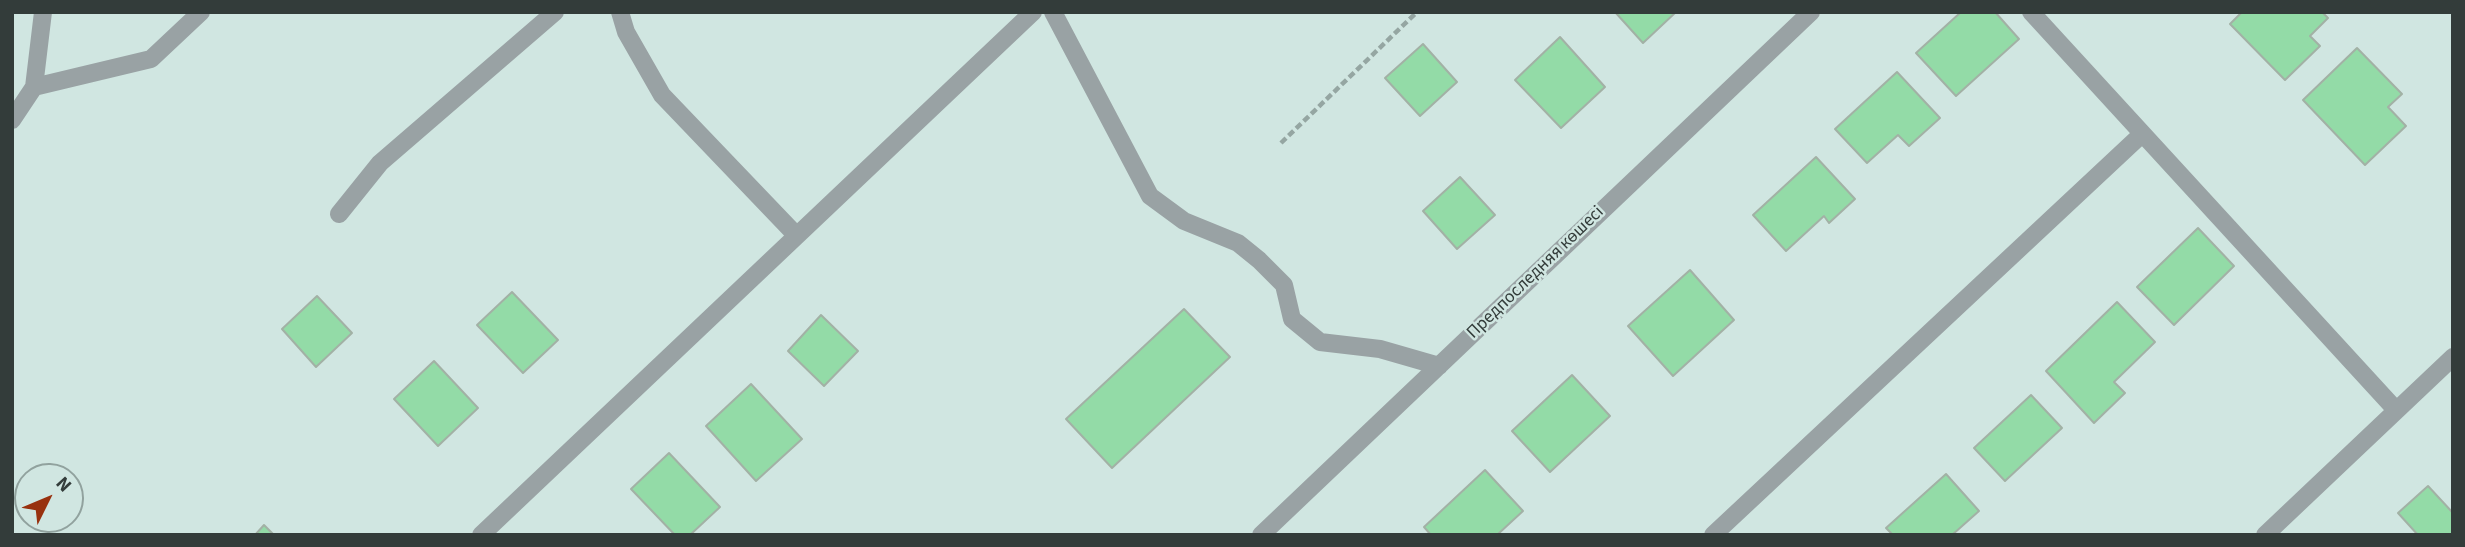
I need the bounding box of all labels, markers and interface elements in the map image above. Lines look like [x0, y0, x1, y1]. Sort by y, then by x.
street label: Предпоследняя көшесі [1463, 202, 1609, 344]
north arrow [14, 463, 84, 533]
text: N [49, 471, 77, 499]

